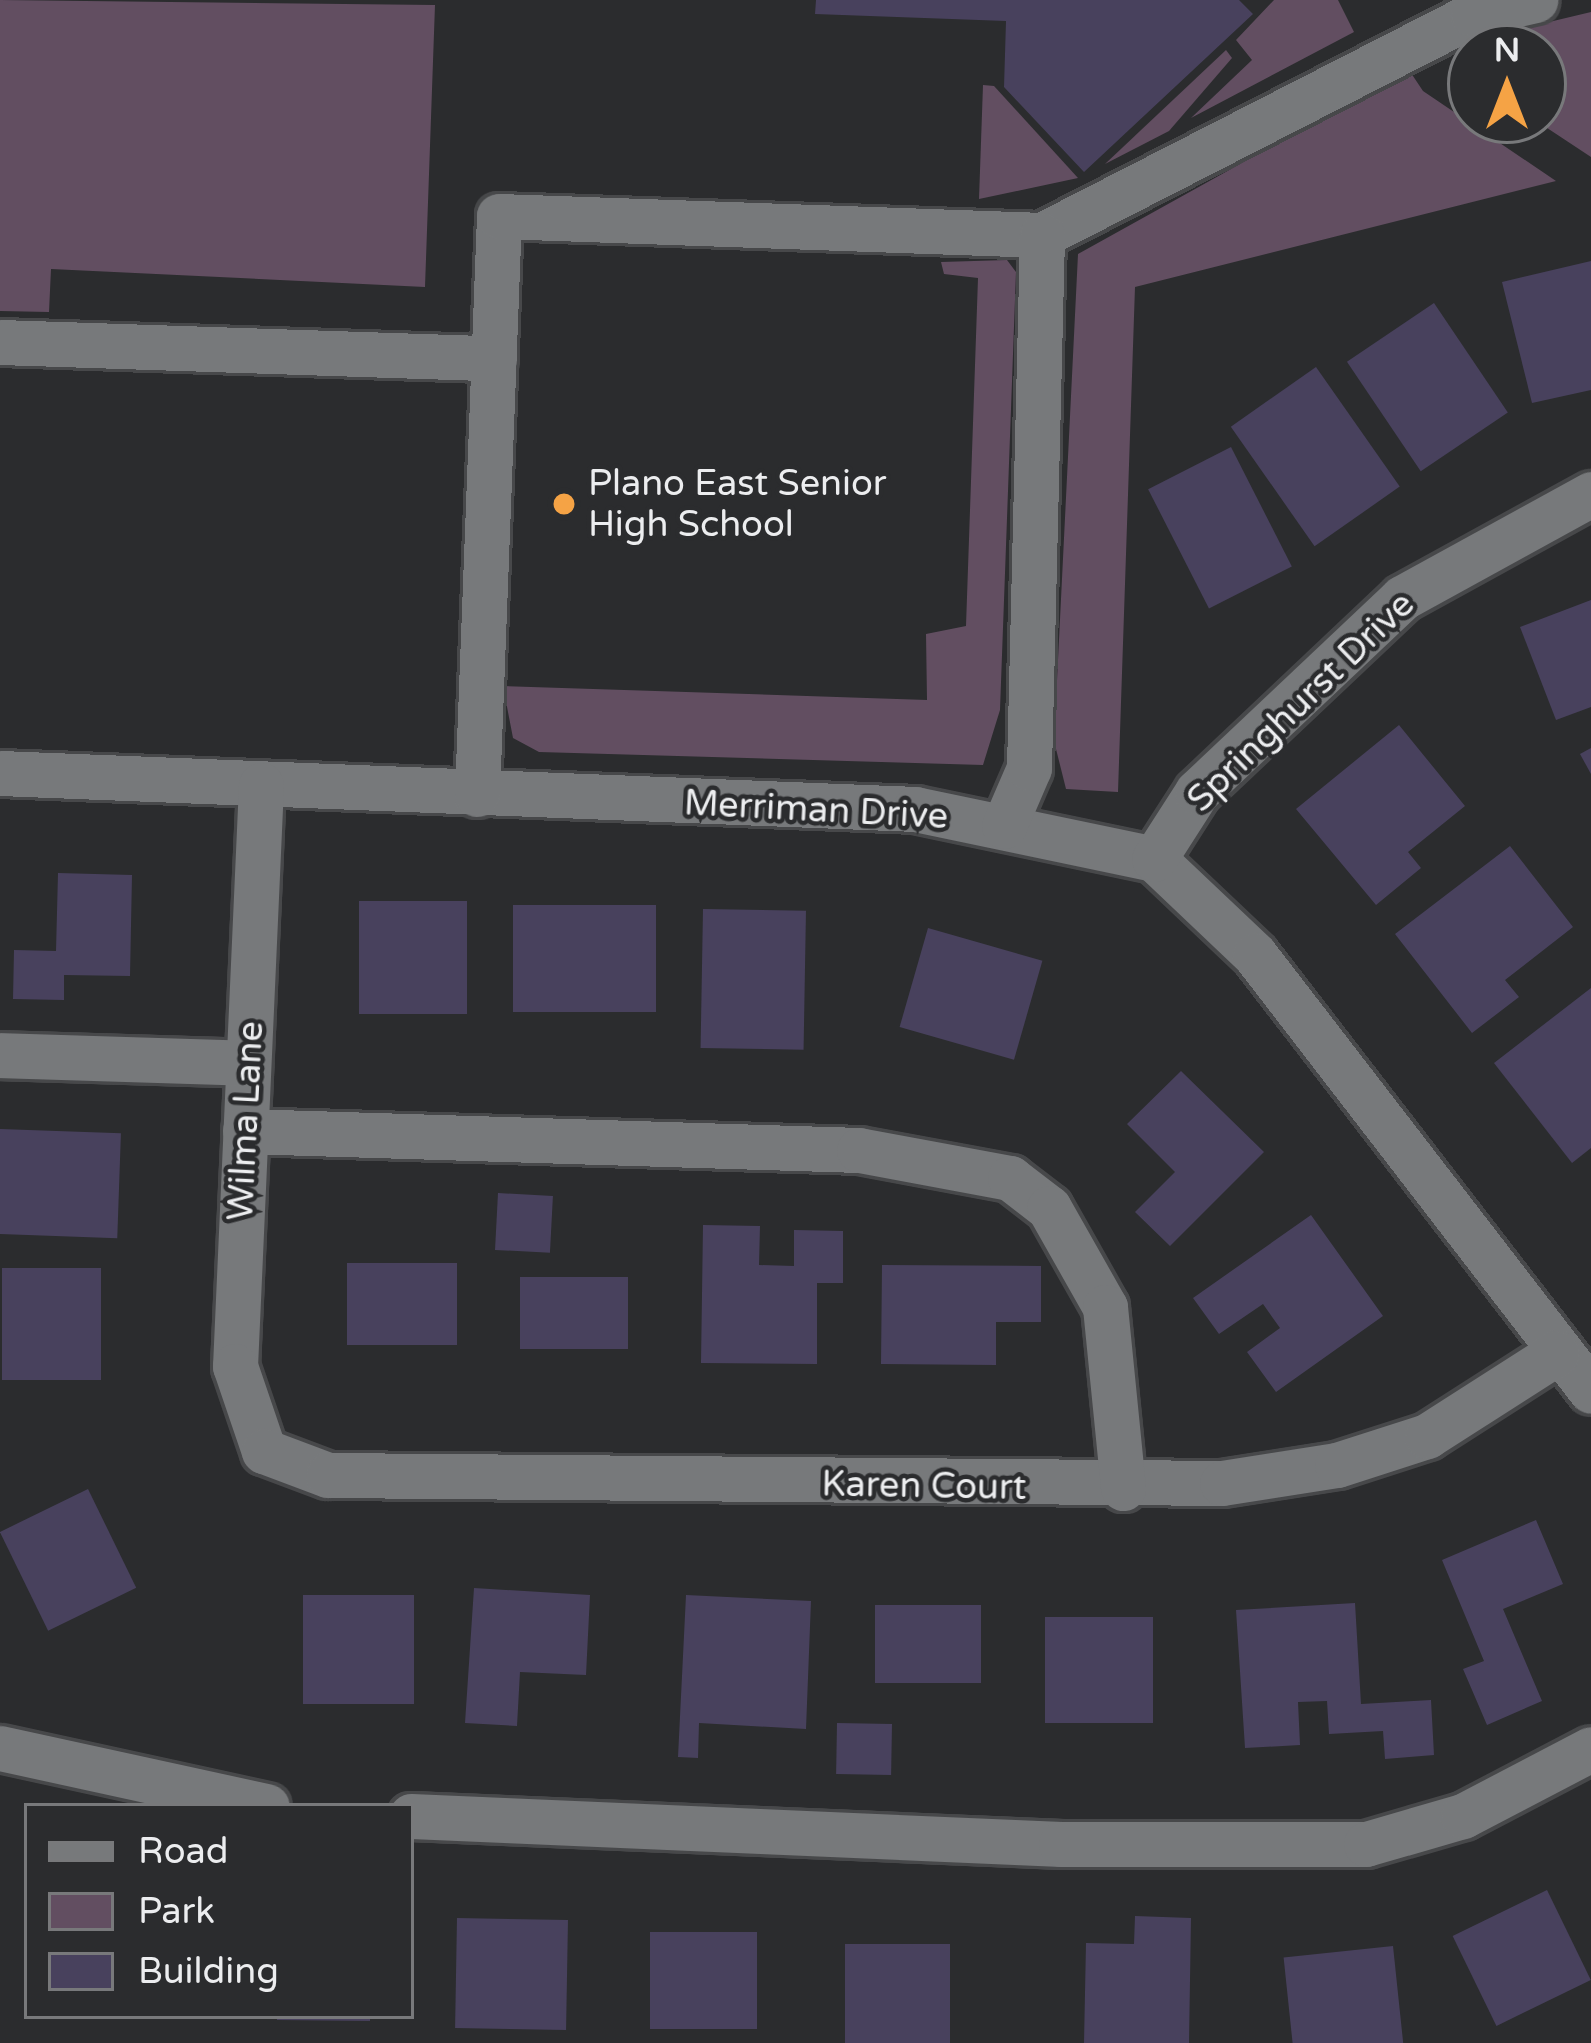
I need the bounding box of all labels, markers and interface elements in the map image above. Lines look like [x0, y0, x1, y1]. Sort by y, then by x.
north arrow [1447, 24, 1567, 144]
text: N [1494, 31, 1520, 70]
place label: Plano East Senior High School [588, 461, 887, 546]
marker: Plano East Senior High School [551, 491, 577, 517]
street label: Springhurst Drive [1179, 583, 1423, 821]
street label: Merriman Drive [683, 782, 949, 838]
street label: Wilma Lane [219, 1020, 273, 1222]
street label: Karen Court [821, 1463, 1027, 1509]
legend [24, 1803, 414, 2019]
text: Road [138, 1830, 228, 1873]
text: Park [138, 1890, 215, 1933]
text: Building [138, 1950, 279, 1993]

